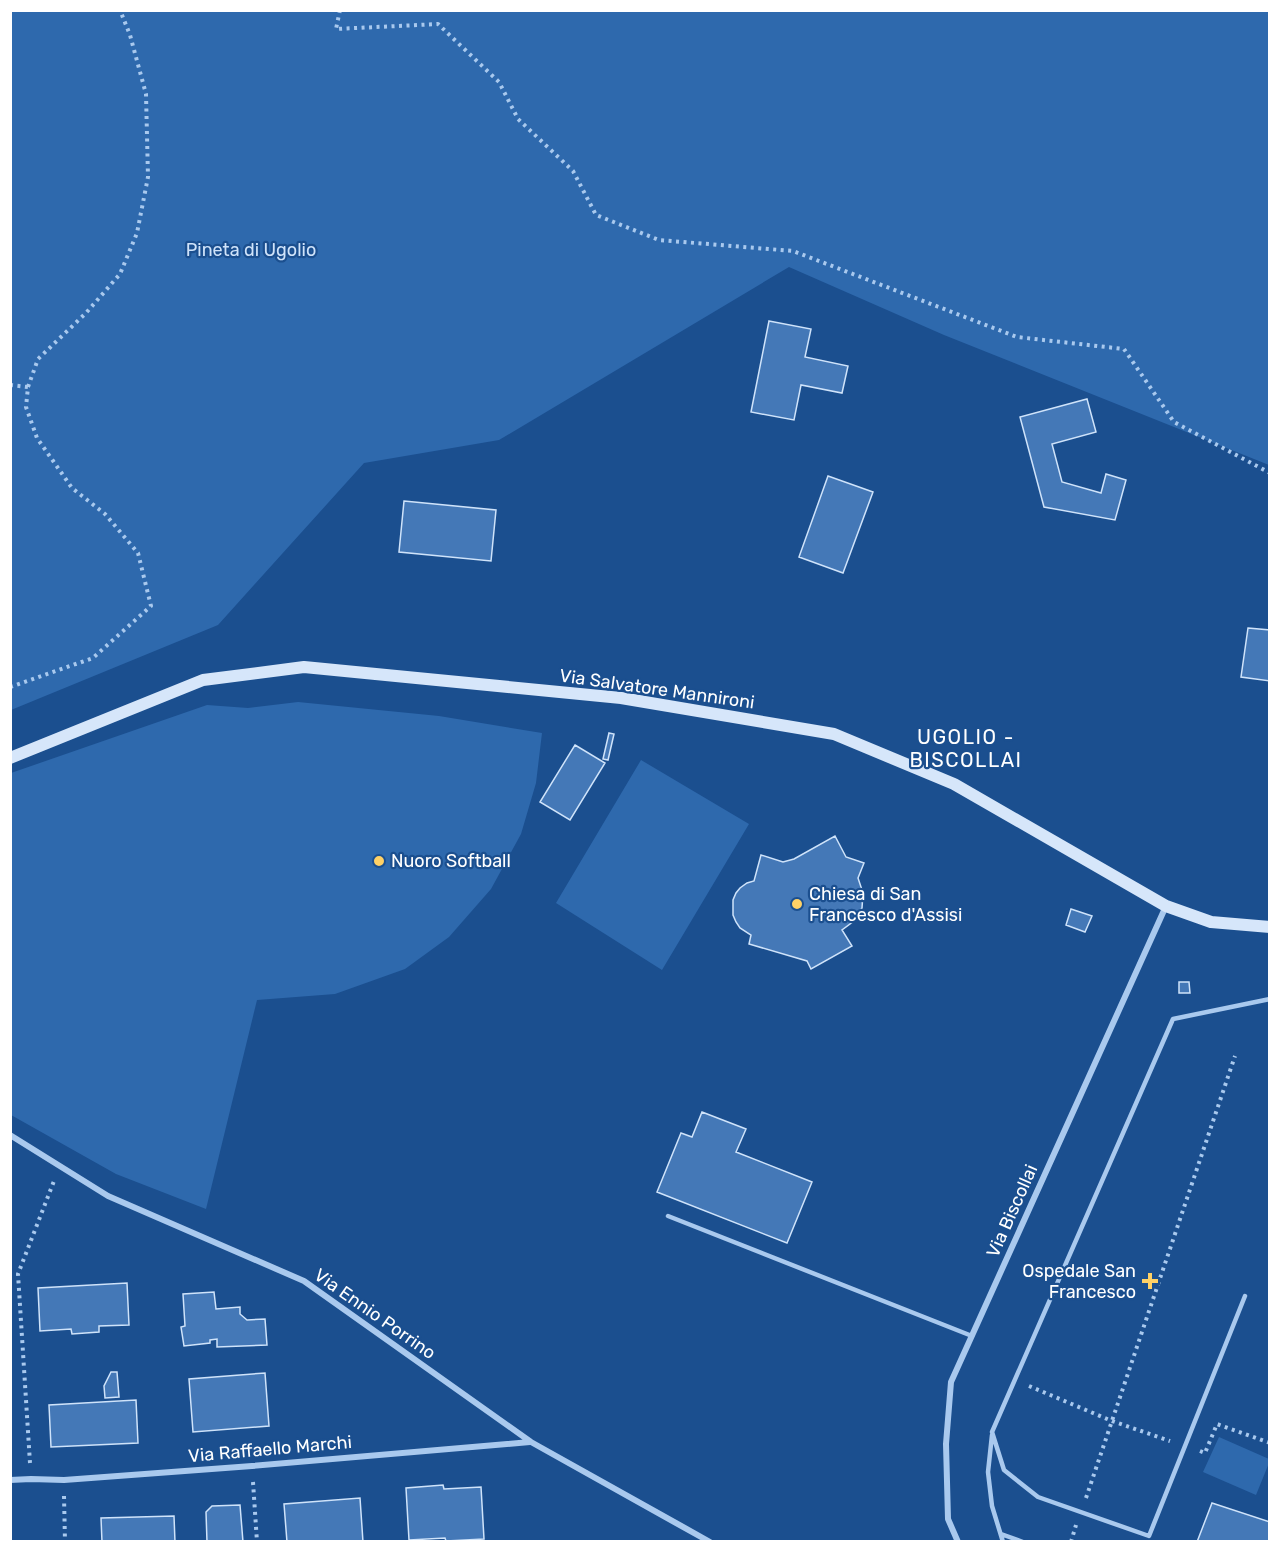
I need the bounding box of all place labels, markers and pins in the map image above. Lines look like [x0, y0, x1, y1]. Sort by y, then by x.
place label: Nuoro Softball [391, 850, 511, 872]
marker: Nuoro Softball [372, 854, 386, 868]
place label: Chiesa di San Francesco d'Assisi [809, 883, 962, 926]
marker: Chiesa di San Francesco d'Assisi [790, 897, 804, 911]
place label: Ospedale San Francesco [1022, 1260, 1136, 1303]
marker: Ospedale San Francesco [1141, 1272, 1159, 1290]

